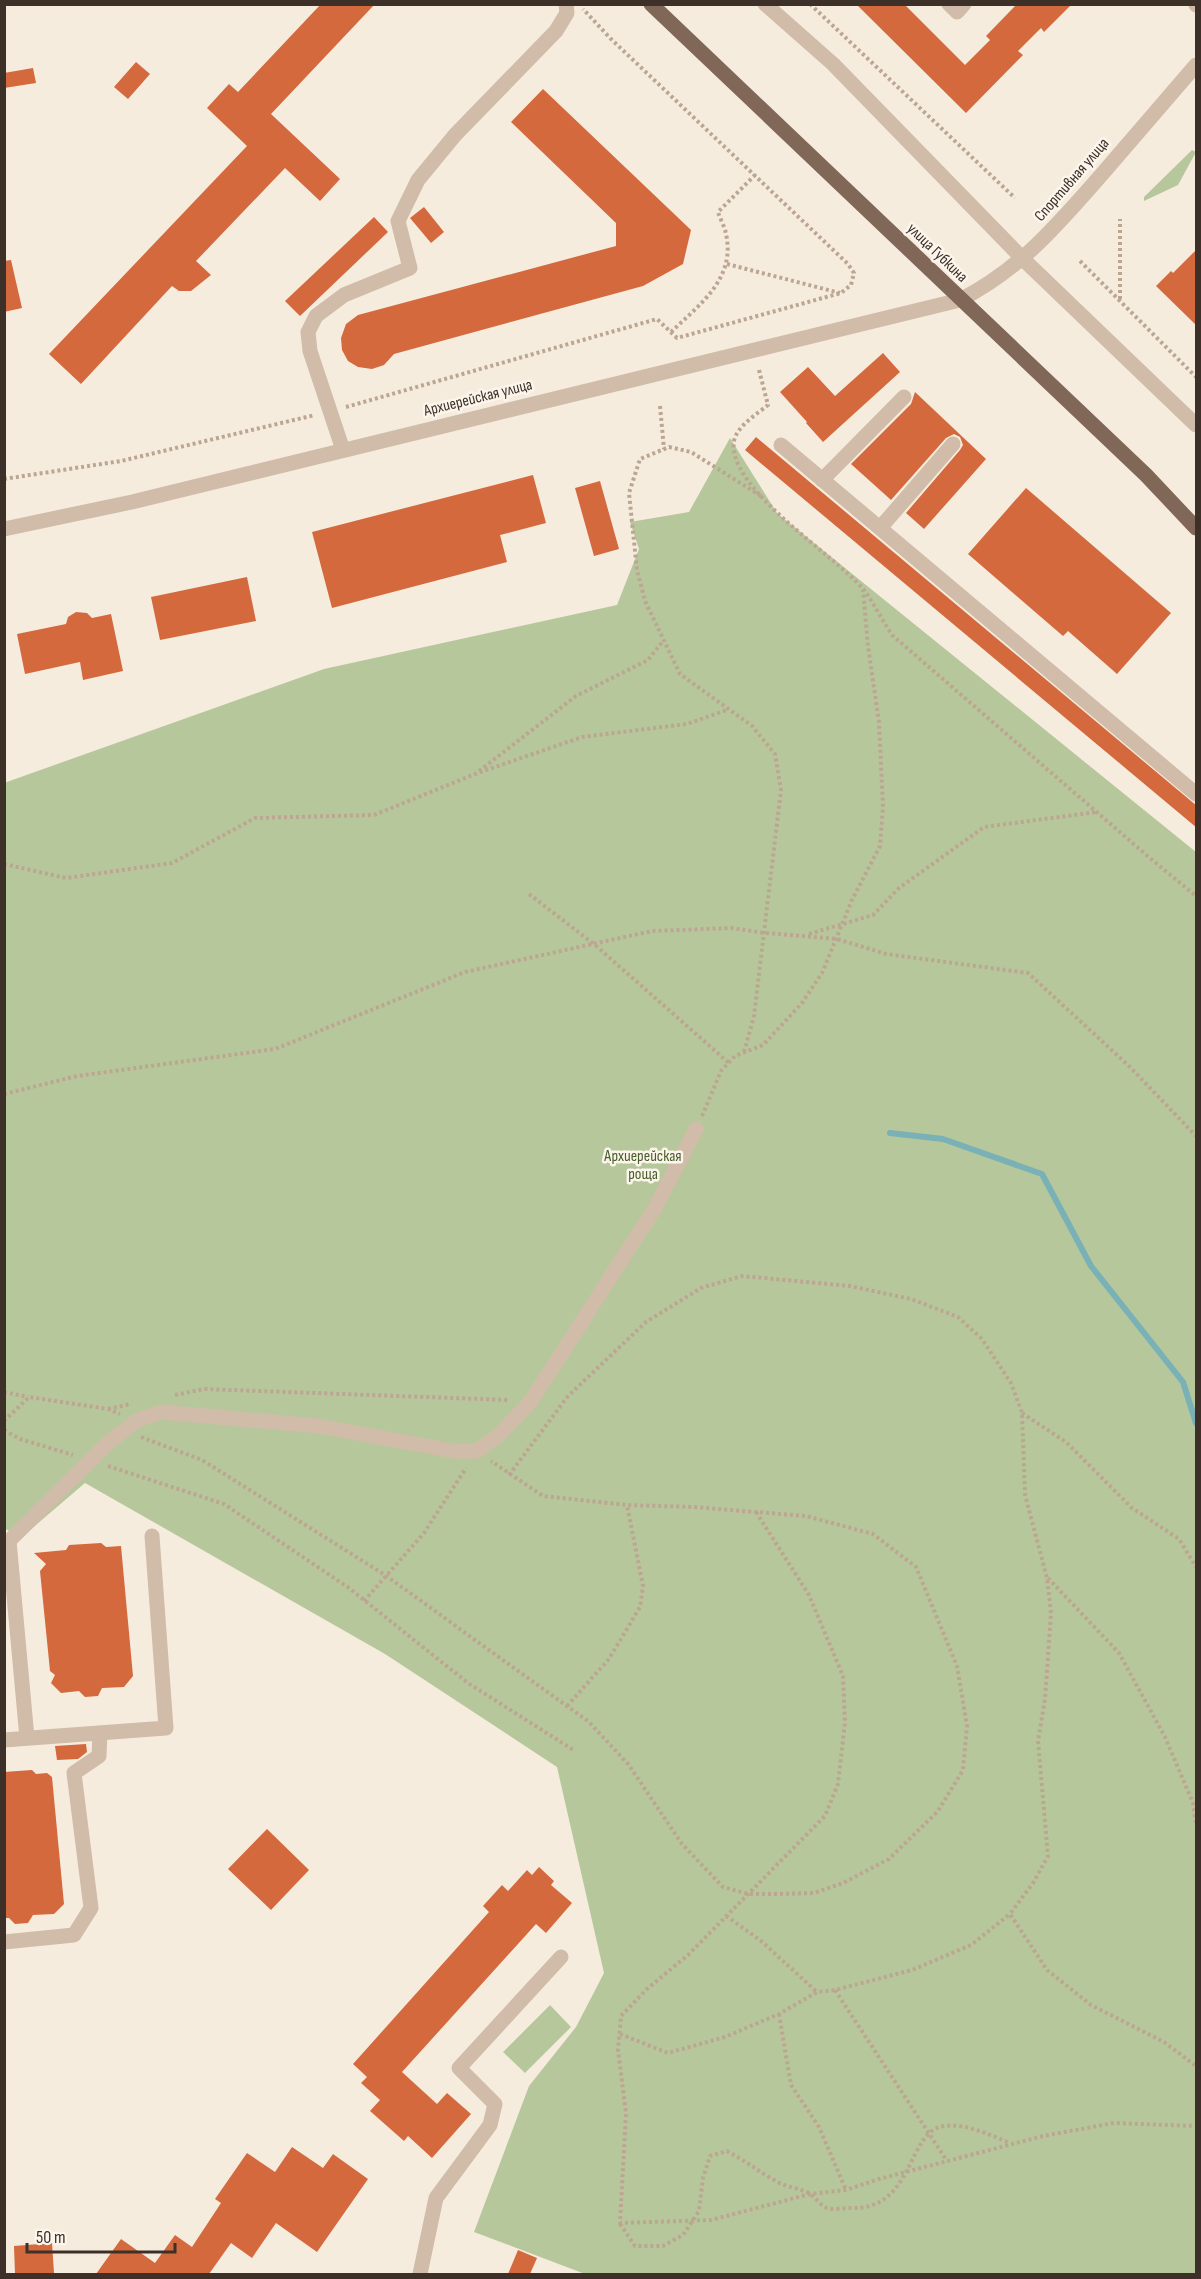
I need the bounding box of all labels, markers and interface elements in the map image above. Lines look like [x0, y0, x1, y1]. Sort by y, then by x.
street label: Спортивная улица [1031, 134, 1113, 226]
street label: улица Губкина [903, 219, 971, 287]
street label: Архиерейская улица [421, 375, 534, 421]
park label: Архиерейская роща [603, 1147, 682, 1184]
scale bar [27, 2216, 176, 2254]
text: 50 m [36, 2227, 66, 2248]

